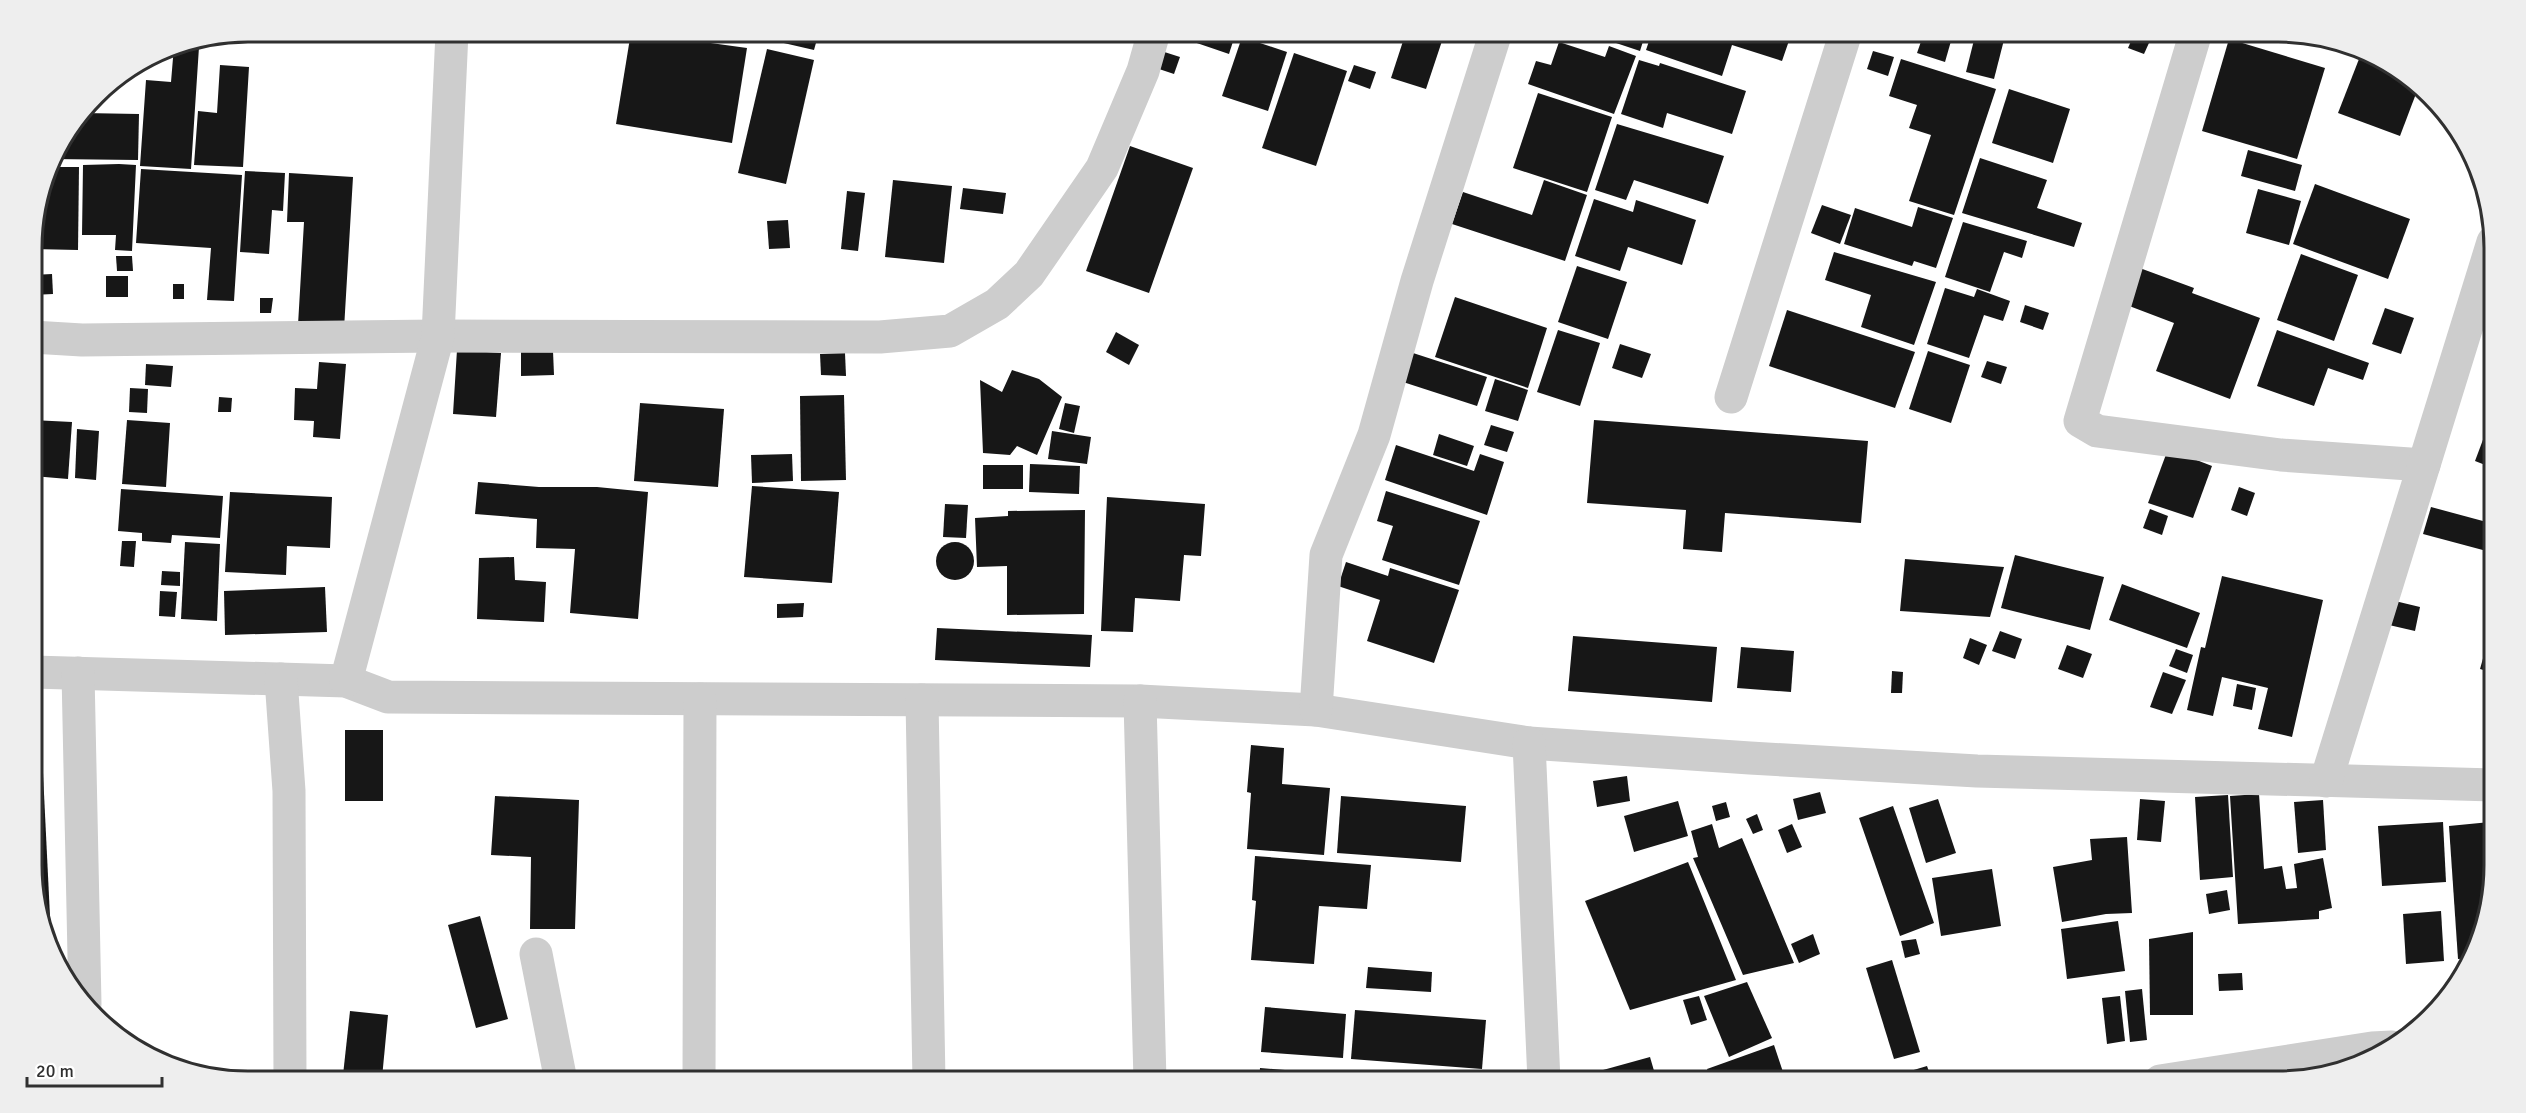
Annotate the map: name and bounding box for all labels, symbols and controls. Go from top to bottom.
scale bar [27,1050,162,1088]
text: 20 m [36,1060,74,1082]

